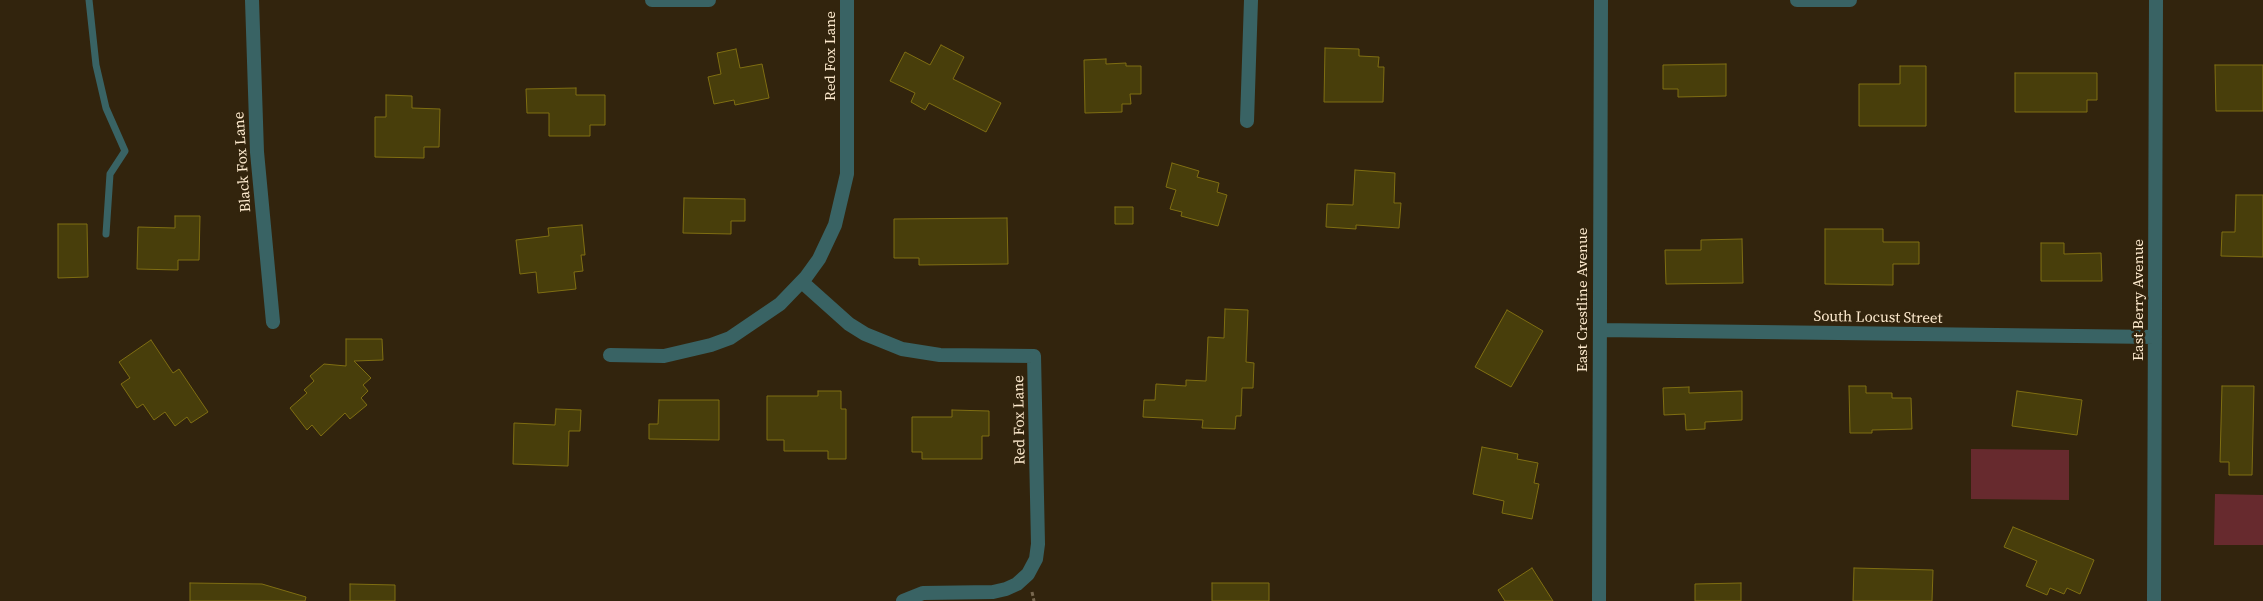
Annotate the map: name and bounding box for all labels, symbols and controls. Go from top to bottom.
street label: Red Fox Lane [822,11,840,101]
street label: Black Fox Lane [231,111,255,213]
street label: East Crestline Avenue [1574,228,1592,372]
street label: East Berry Avenue [2130,239,2148,361]
street label: South Locust Street [1813,308,1943,328]
street label: Red Fox Lane [1010,375,1030,465]

